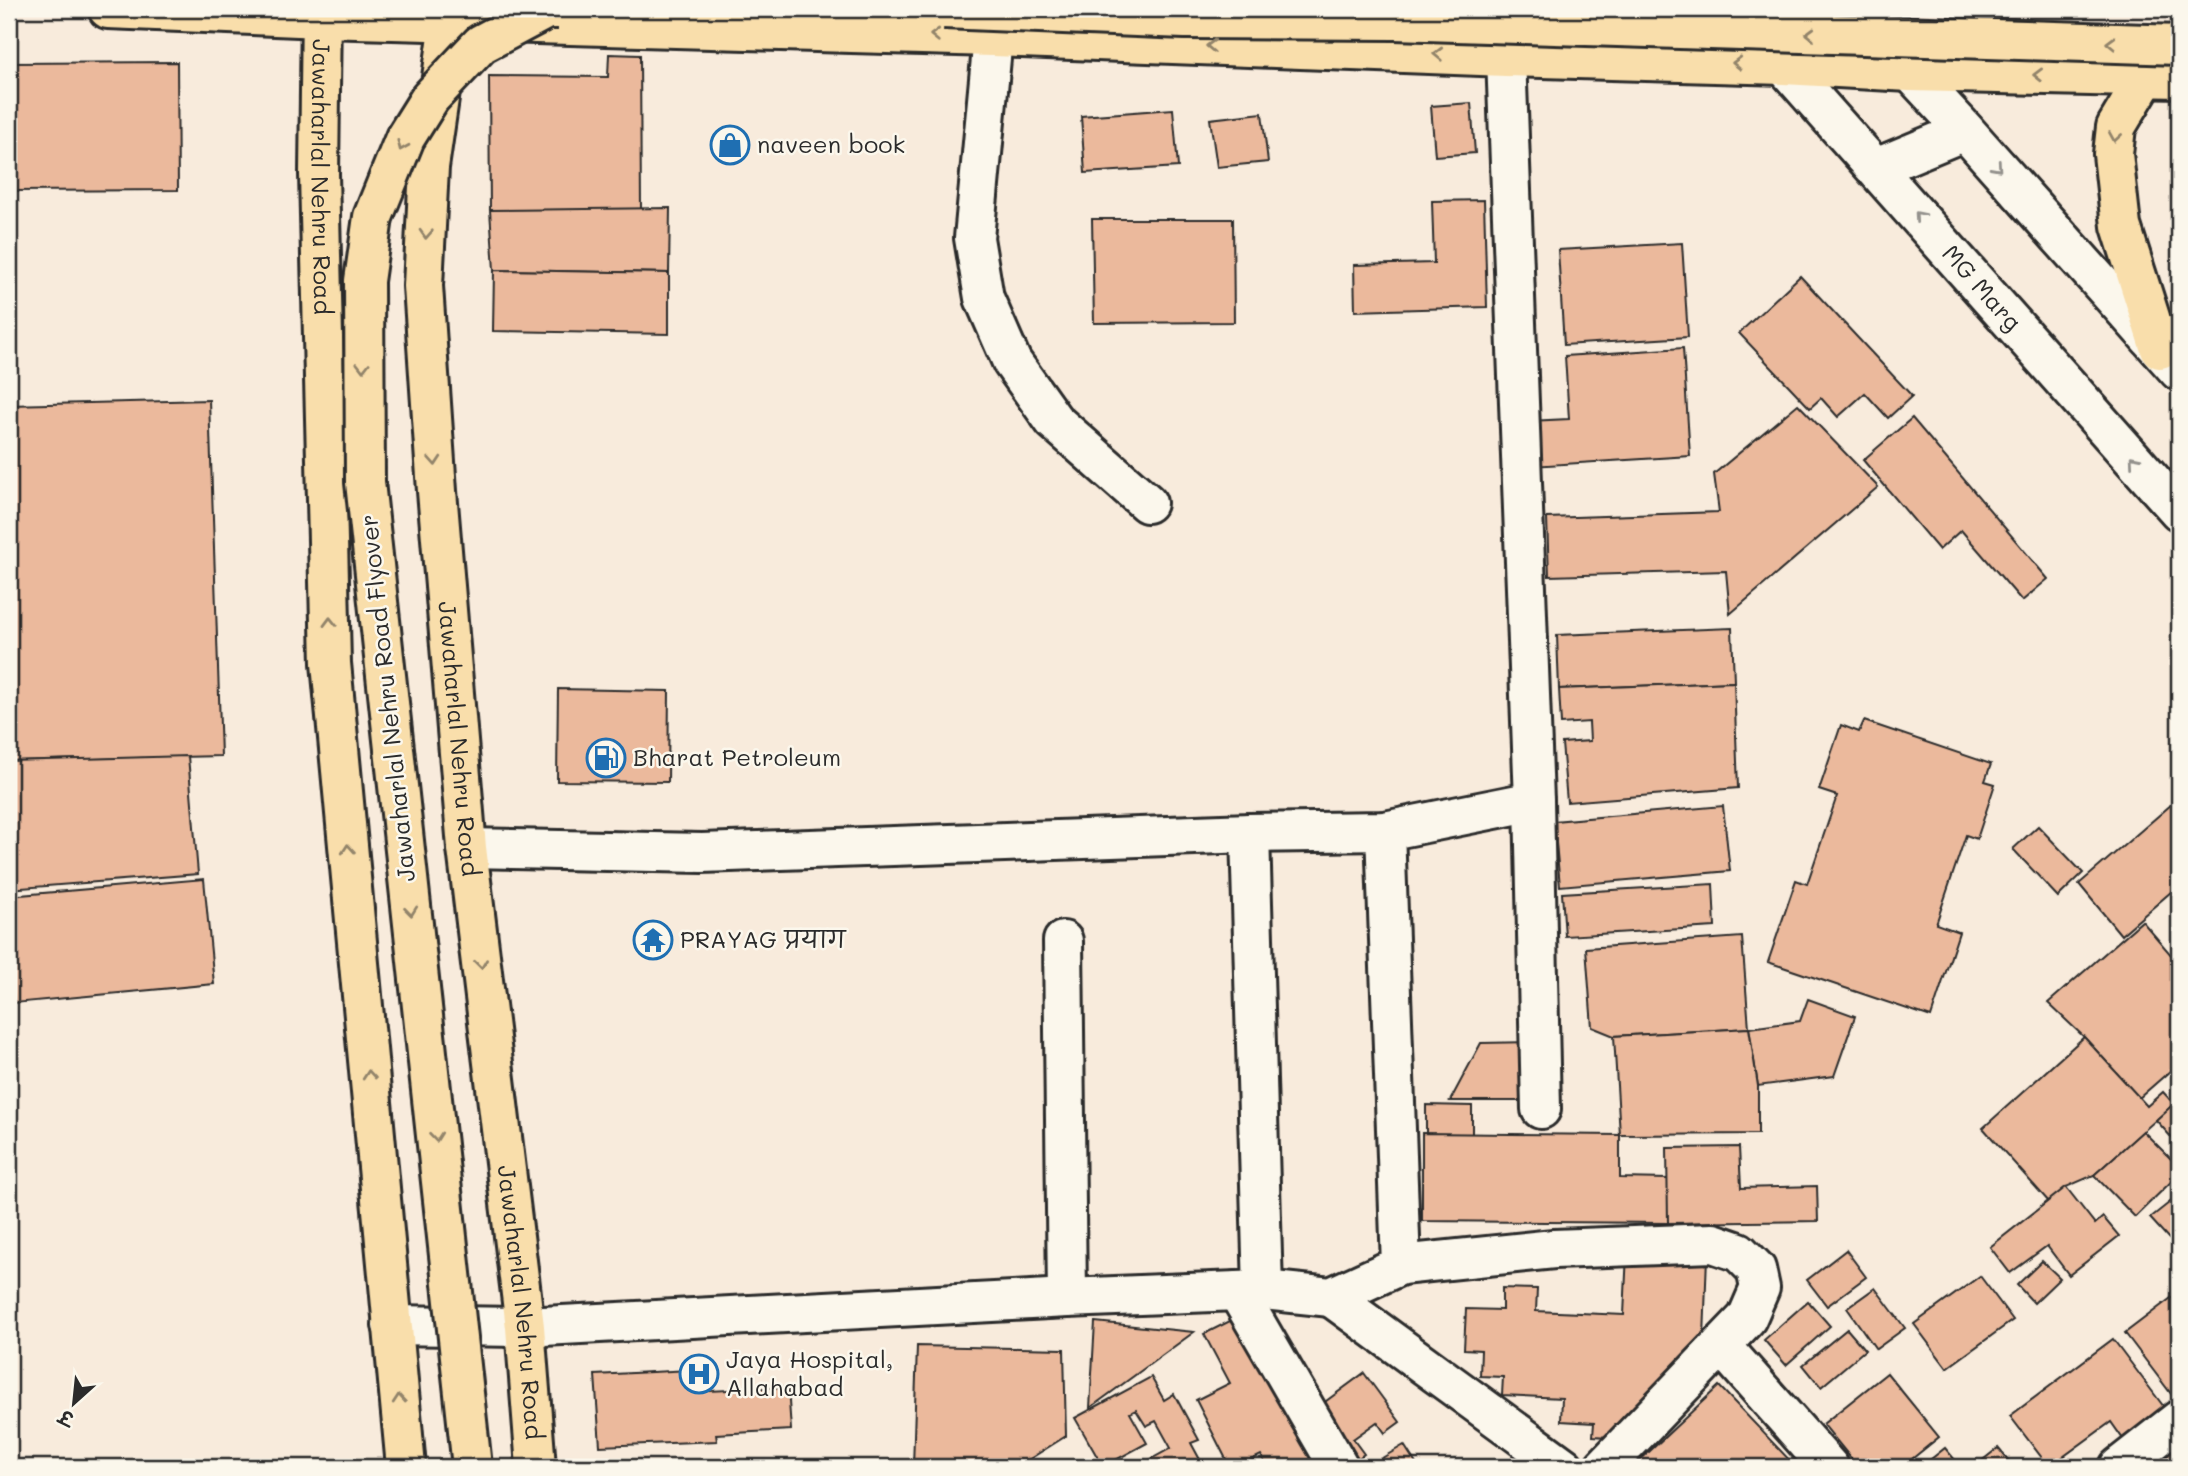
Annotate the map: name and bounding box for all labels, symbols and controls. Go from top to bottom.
one-way arrow [1804,26,1815,42]
one-way arrow [929,28,940,43]
one-way arrow [2105,35,2116,50]
one-way arrow [1205,38,1216,53]
street label: Jawaharlal Nehru Road [305,39,339,315]
one-way arrow [1432,47,1443,62]
one-way arrow [1731,56,1742,71]
one-way arrow [2032,67,2042,83]
shop icon: naveen book [709,124,751,166]
place label: naveen book [757,128,905,159]
one-way arrow [2108,131,2123,143]
one-way arrow [396,139,410,151]
one-way arrow [1989,159,2002,172]
one-way arrow [1914,212,1927,225]
one-way arrow [418,228,433,239]
street label: MG Marg [1936,238,2029,337]
one-way arrow [355,363,371,373]
one-way arrow [427,455,442,466]
one-way arrow [2130,455,2142,468]
street label: Jawaharlal Nehru Road Flyover [352,513,421,883]
street label: Jawaharlal Nehru Road [432,600,487,878]
one-way arrow [322,616,337,627]
fuel station icon: Bharat Petroleum [585,737,627,779]
place label: Bharat Petroleum [633,741,841,772]
one-way arrow [341,843,356,854]
one-way arrow [404,905,419,917]
temple icon: PRAYAG प्रयाग [632,919,674,961]
place label: PRAYAG प्रयाग [680,923,848,954]
one-way arrow [473,958,488,970]
one-way arrow [362,1069,377,1080]
one-way arrow [428,1132,443,1143]
street label: Jawaharlal Nehru Road [492,1163,551,1441]
place label: Jaya Hospital, Allahabad [726,1343,893,1402]
hospital icon: Jaya Hospital, Allahabad [678,1353,720,1395]
north arrow [38,1368,108,1438]
one-way arrow [392,1393,407,1404]
text: उ [53,1404,79,1434]

